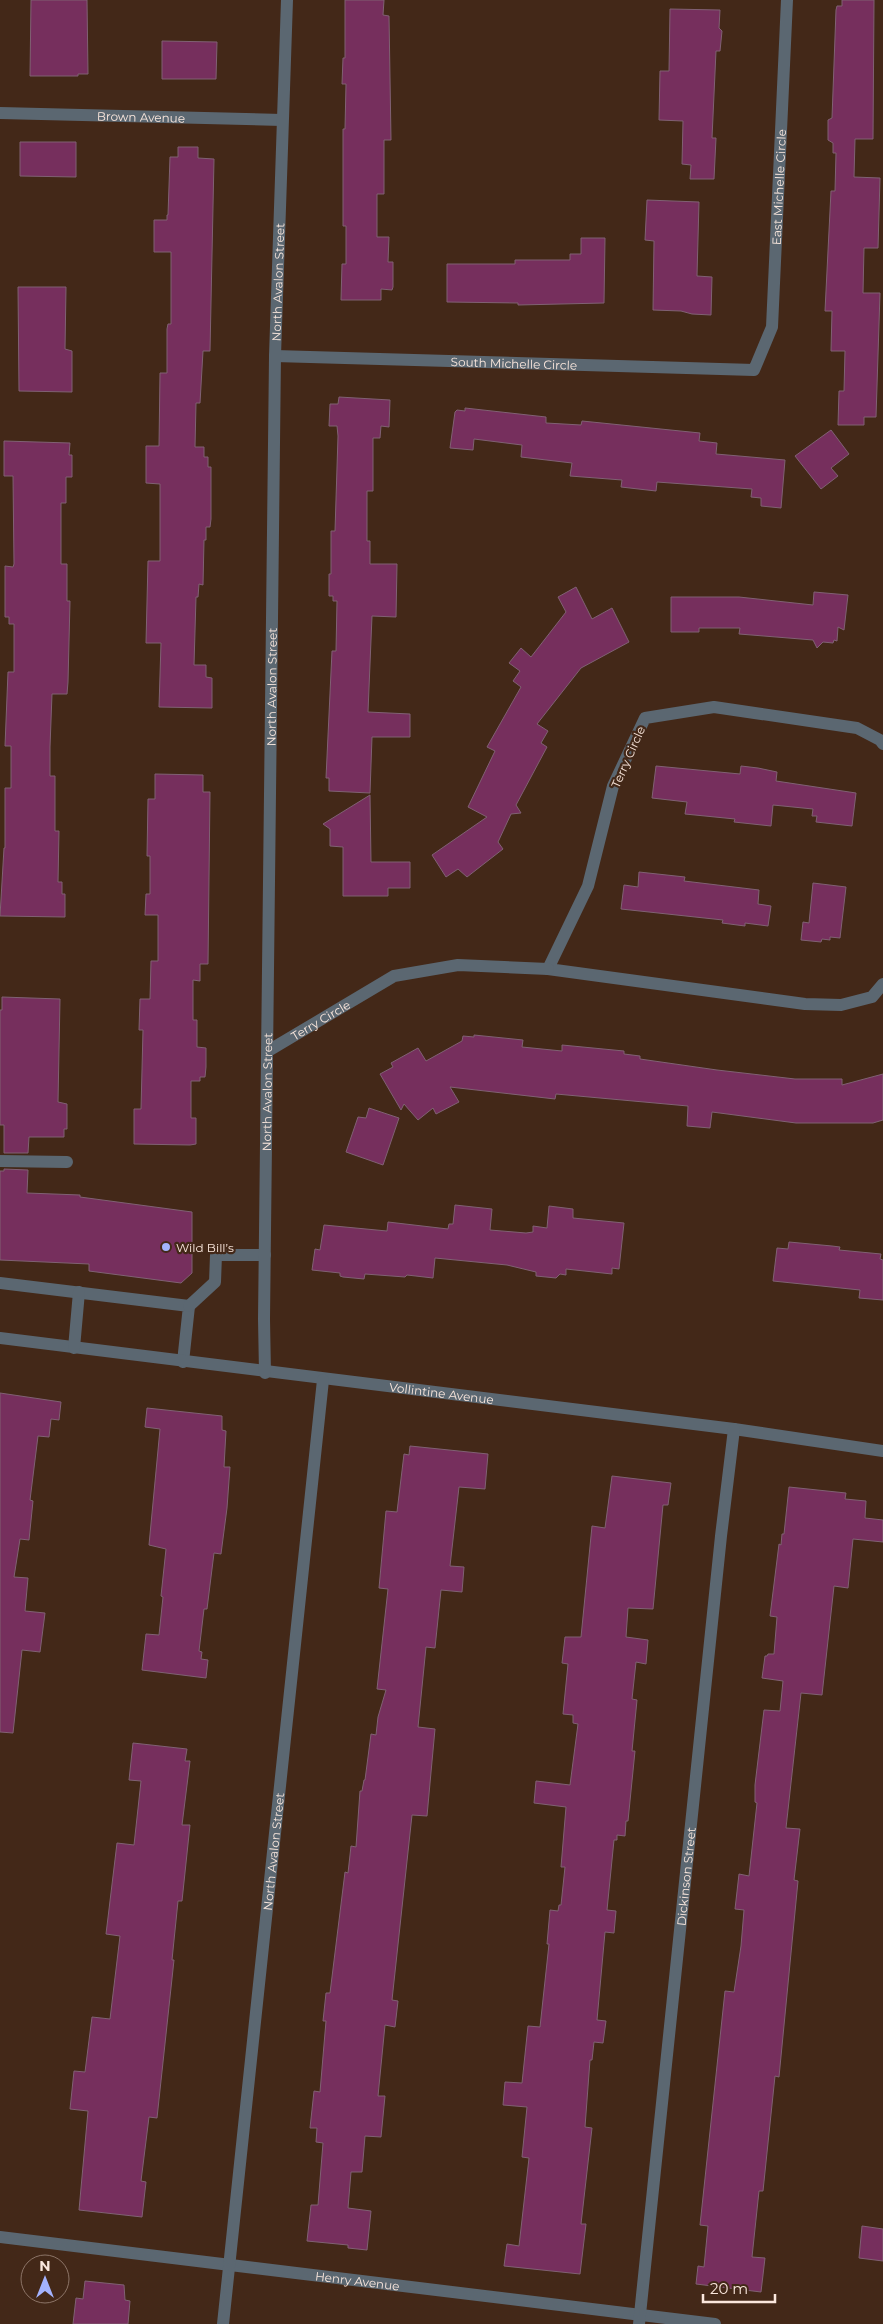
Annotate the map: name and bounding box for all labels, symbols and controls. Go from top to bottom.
street label: Brown Avenue [97,108,185,125]
street label: East Michelle Circle [768,129,789,245]
street label: North Avalon Street [268,223,287,342]
street label: South Michelle Circle [451,354,577,372]
street label: North Avalon Street [263,628,279,746]
street label: Terry Circle [608,724,648,790]
street label: Terry Circle [288,996,353,1043]
street label: North Avalon Street [258,1033,275,1151]
place label: Wild Bill’s [176,1240,234,1255]
marker: Wild Bill’s [160,1241,172,1253]
street label: Vollintine Avenue [389,1379,495,1407]
street label: North Avalon Street [259,1792,287,1911]
street label: Dickinson Street [673,1826,698,1927]
north arrow [20,2254,70,2304]
text: N [39,2257,51,2275]
street label: Henry Avenue [314,2268,400,2293]
scale bar [703,2272,776,2304]
text: 20 m [710,2279,748,2298]

